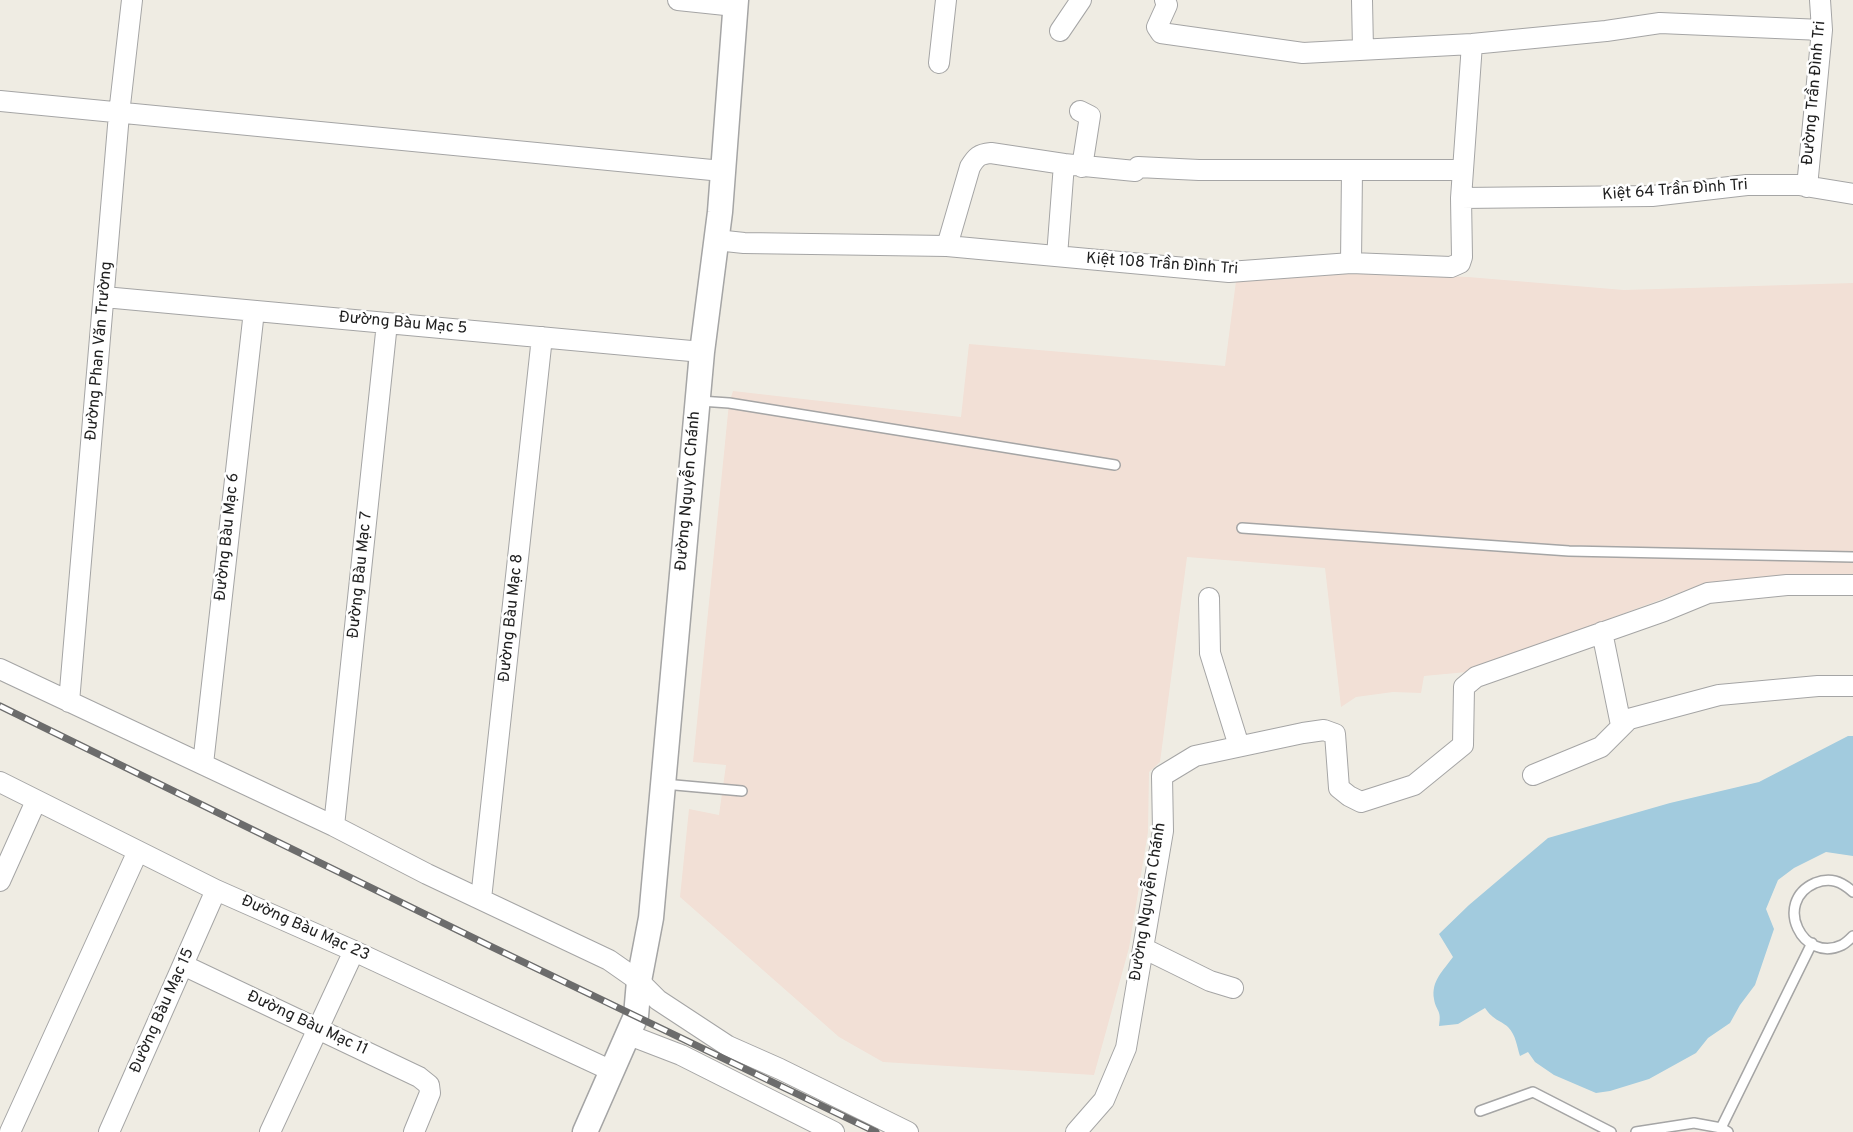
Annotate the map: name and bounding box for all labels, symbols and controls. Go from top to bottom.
street label: Đường Trần Đình Tri [1799,20,1831,166]
street label: Kiệt 64 Trần Đình Tri [1601,176,1749,206]
street label: Kiệt 108 Trần Đình Tri [1085,250,1239,280]
street label: Đường Phan Văn Trường [83,261,117,441]
street label: Đường Bàu Mạc 5 [338,309,468,339]
street label: Đường Nguyễn Chánh [672,410,706,572]
street label: Đường Bàu Mạc 6 [212,472,244,602]
street label: Đường Bàu Mạc 7 [345,511,377,639]
street label: Đường Bàu Mạc 8 [496,553,528,683]
street label: Đường Nguyễn Chánh [1127,821,1171,983]
street label: Đường Bàu Mạc 23 [238,892,372,966]
street label: Đường Bàu Mạc 15 [127,945,199,1077]
street label: Đường Bàu Mạc 11 [244,988,370,1060]

